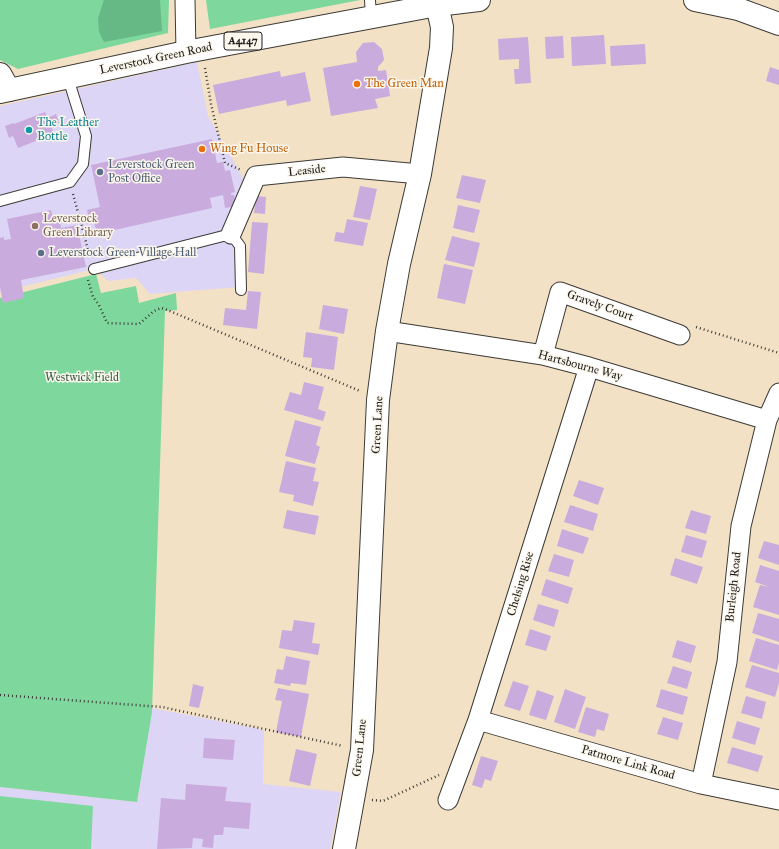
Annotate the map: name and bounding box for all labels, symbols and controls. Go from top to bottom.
road number: A4147 [224,32,262,50]
street label: Leverstock Green Road [98,40,214,78]
place label: The Green Man [365,77,444,91]
marker: The Green Man [352,79,362,89]
place label: The Leather Bottle [37,116,99,144]
marker: The Leather Bottle [24,125,34,135]
place label: Wing Fu House [210,142,288,156]
marker: Wing Fu House [197,144,207,154]
place label: Leverstock Green Post Office [108,158,195,186]
street label: Leaside [288,162,326,180]
marker: Leverstock Green Post Office [95,167,105,177]
place label: Leverstock Green Library [43,212,113,240]
marker: Leverstock Green Library [30,221,40,231]
place label: Leverstock Green Village Hall [49,246,196,260]
marker: Leverstock Green Village Hall [36,248,46,258]
street label: Gravely Court [565,287,635,325]
street label: Hartsbourne Way [536,348,624,384]
park label: Westwick Field [45,371,119,385]
street label: Green Lane [369,396,387,454]
street label: Chelsing Rise [504,550,538,618]
street label: Burleigh Road [723,551,745,623]
street label: Green Lane [350,719,370,777]
street label: Patmore Link Road [580,743,676,783]

